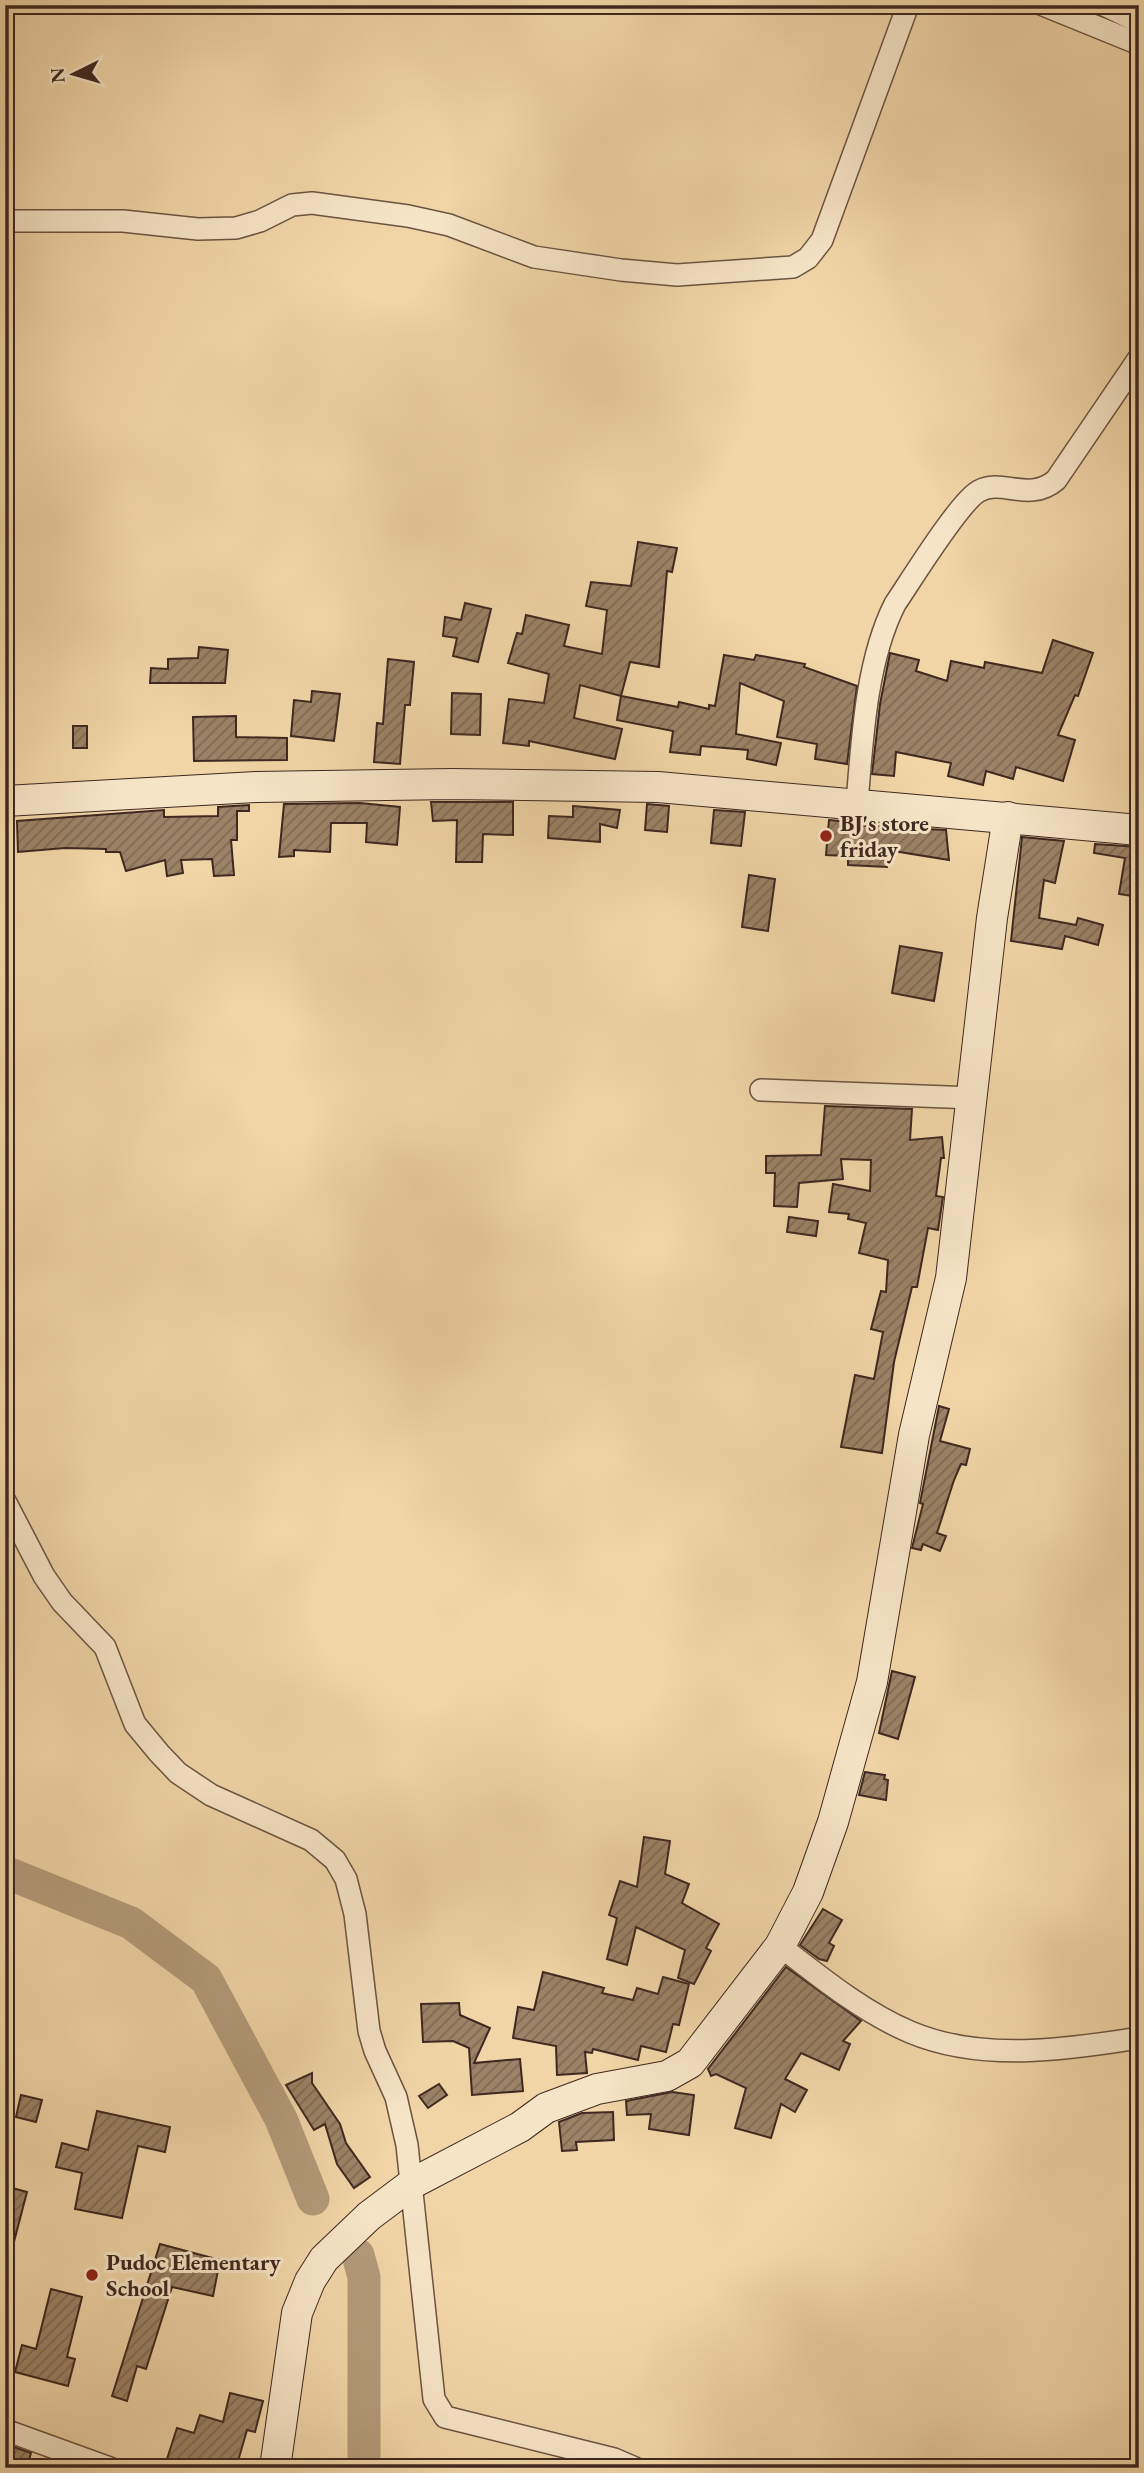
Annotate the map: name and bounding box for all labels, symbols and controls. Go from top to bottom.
north arrow [38,38,108,108]
text: N [44,66,71,84]
place label: BJ's store friday [840,808,929,864]
marker: BJ's store friday [818,828,834,844]
place label: Pudoc Elementary School [106,2247,281,2303]
marker: Pudoc Elementary School [84,2267,100,2283]

